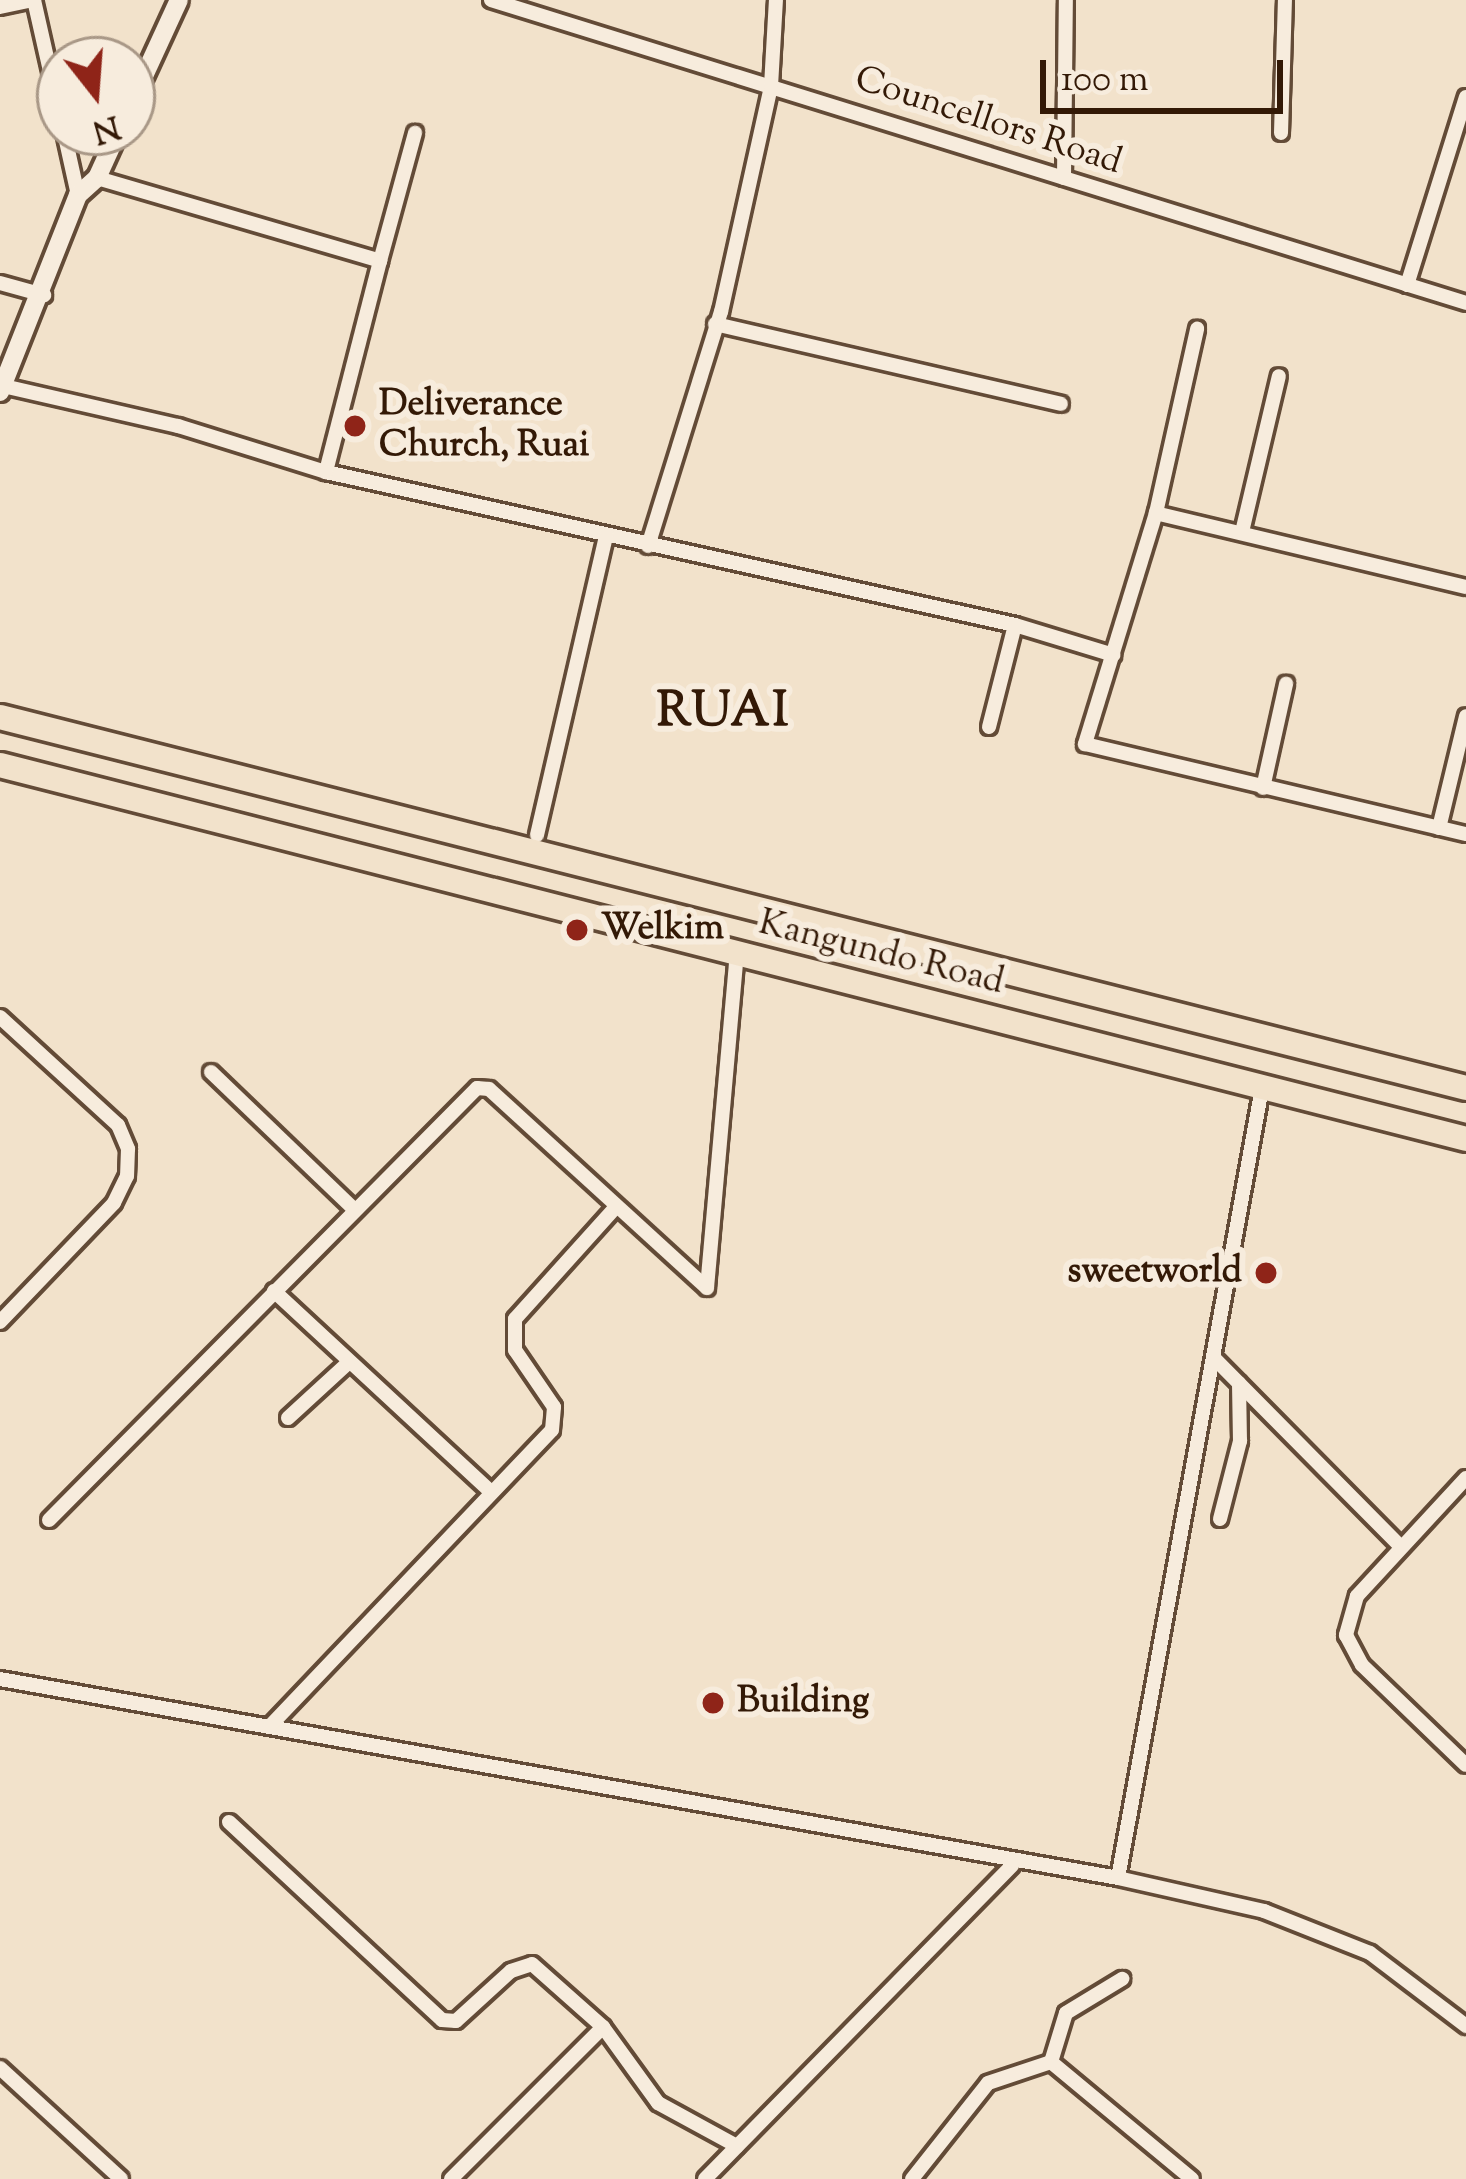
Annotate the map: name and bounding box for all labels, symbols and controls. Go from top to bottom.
north arrow [36,36,156,156]
scale bar [1046,36,1289,110]
text: 100 m [1061,55,1148,107]
street label: Councellors Road [849,59,1127,185]
text: N [86,101,125,154]
place label: Deliverance Church, Ruai [379,383,589,468]
marker: Deliverance Church, Ruai [342,413,368,439]
district label: RUAI [657,685,791,743]
street label: Kangundo Road [754,903,1008,1005]
place label: Welkim [601,908,724,952]
marker: Welkim [564,917,590,943]
place label: sweetworld [1067,1251,1242,1295]
marker: sweetworld [1253,1260,1279,1286]
place label: Building [737,1681,869,1725]
marker: Building [700,1690,726,1716]

